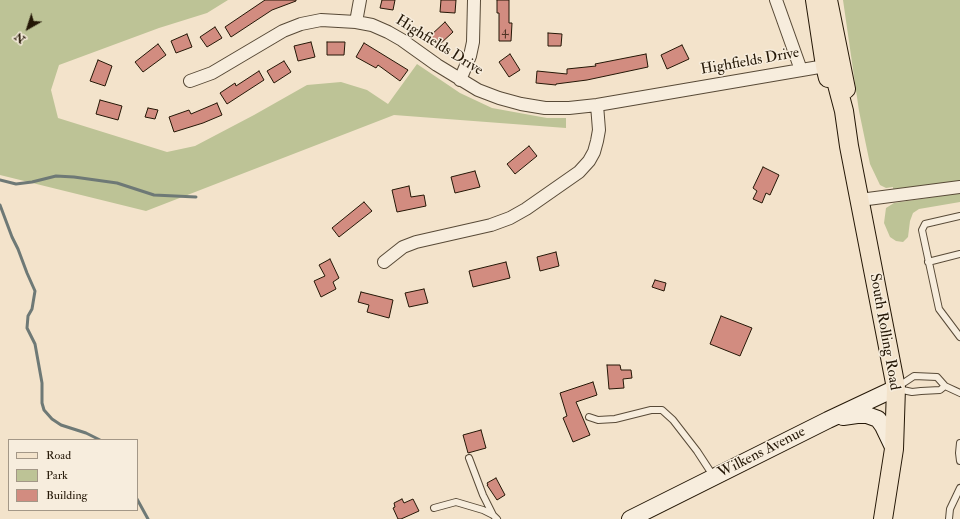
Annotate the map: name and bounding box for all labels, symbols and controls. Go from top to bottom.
north arrow [8,8,48,48]
street label: Highfields Drive [392,12,486,80]
house number: 4 [501,24,509,40]
text: N [12,30,28,46]
street label: Highfields Drive [699,44,801,80]
street label: South Rolling Road [865,272,903,392]
street label: Wilkens Avenue [715,423,809,483]
legend [8,439,138,511]
text: Road [46,448,71,463]
text: Park [46,468,68,483]
text: Building [46,488,87,503]

